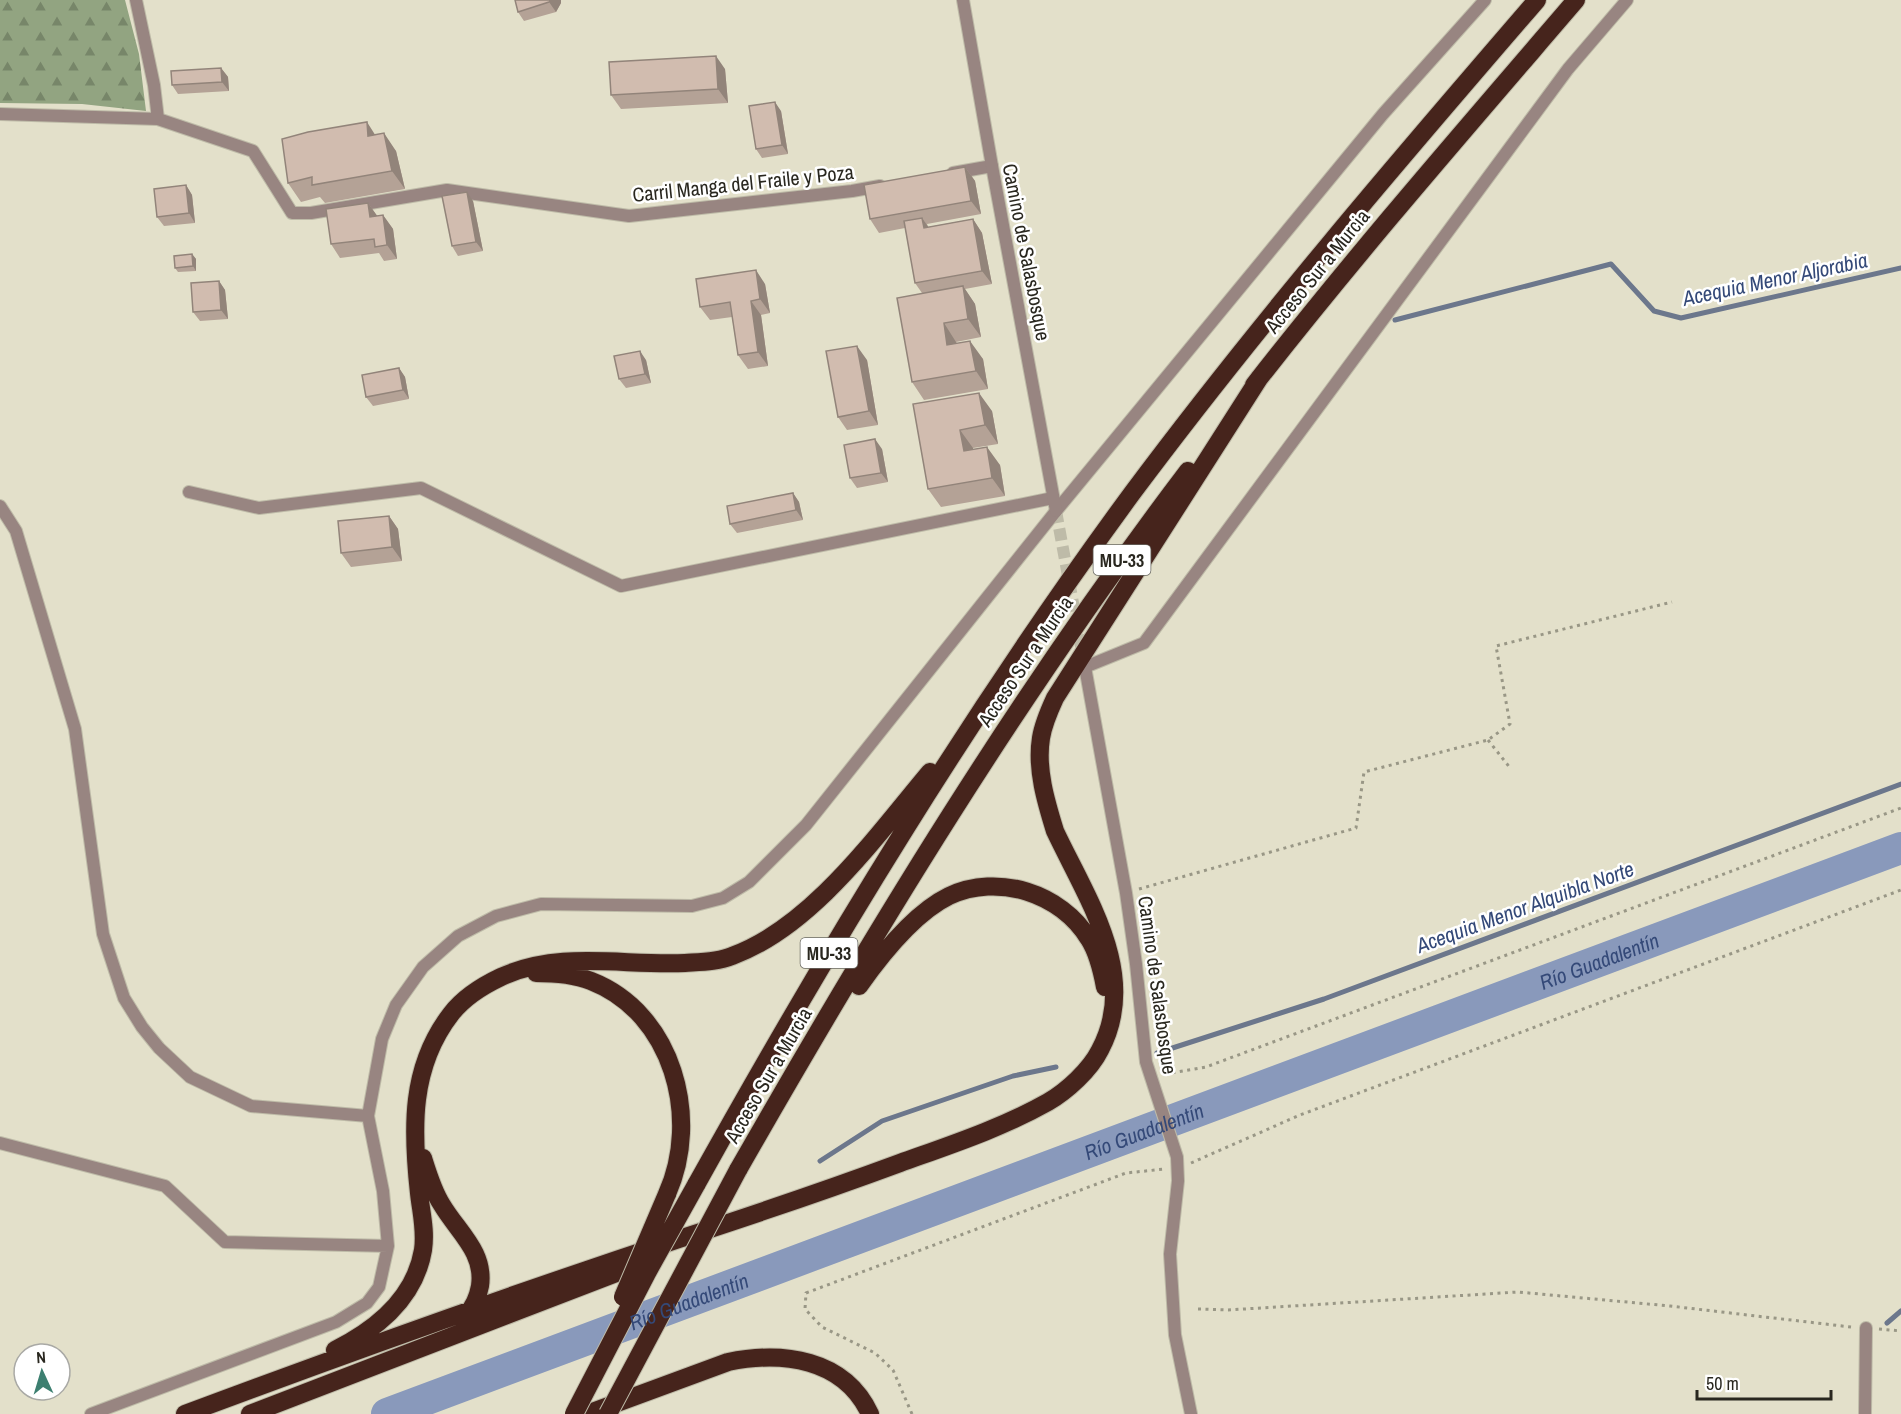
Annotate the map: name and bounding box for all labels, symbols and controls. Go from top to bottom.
street label: Carril Manga del Fraile y Poza [631,158,855,208]
street label: Camino de Salasbosque [997,161,1057,343]
street label: Acceso Sur a Murcia [1258,203,1375,339]
water label: Acequia Menor Aljorabia [1679,245,1870,313]
road number: MU-33 [1094,545,1150,575]
street label: Acceso Sur a Murcia [971,590,1079,732]
water label: Acequia Menor Alquibla Norte [1411,854,1638,960]
street label: Camino de Salasbosque [1132,894,1184,1076]
water label: Río Guadalentín [1535,925,1663,996]
road number: MU-33 [800,938,858,968]
street label: Acceso Sur a Murcia [718,1002,818,1149]
water label: Río Guadalentín [1080,1096,1208,1167]
water label: Río Guadalentín [625,1266,752,1337]
north arrow [12,1342,72,1402]
text: N [35,1346,46,1368]
scale bar [1697,1363,1830,1401]
text: 50 m [1706,1371,1739,1396]

